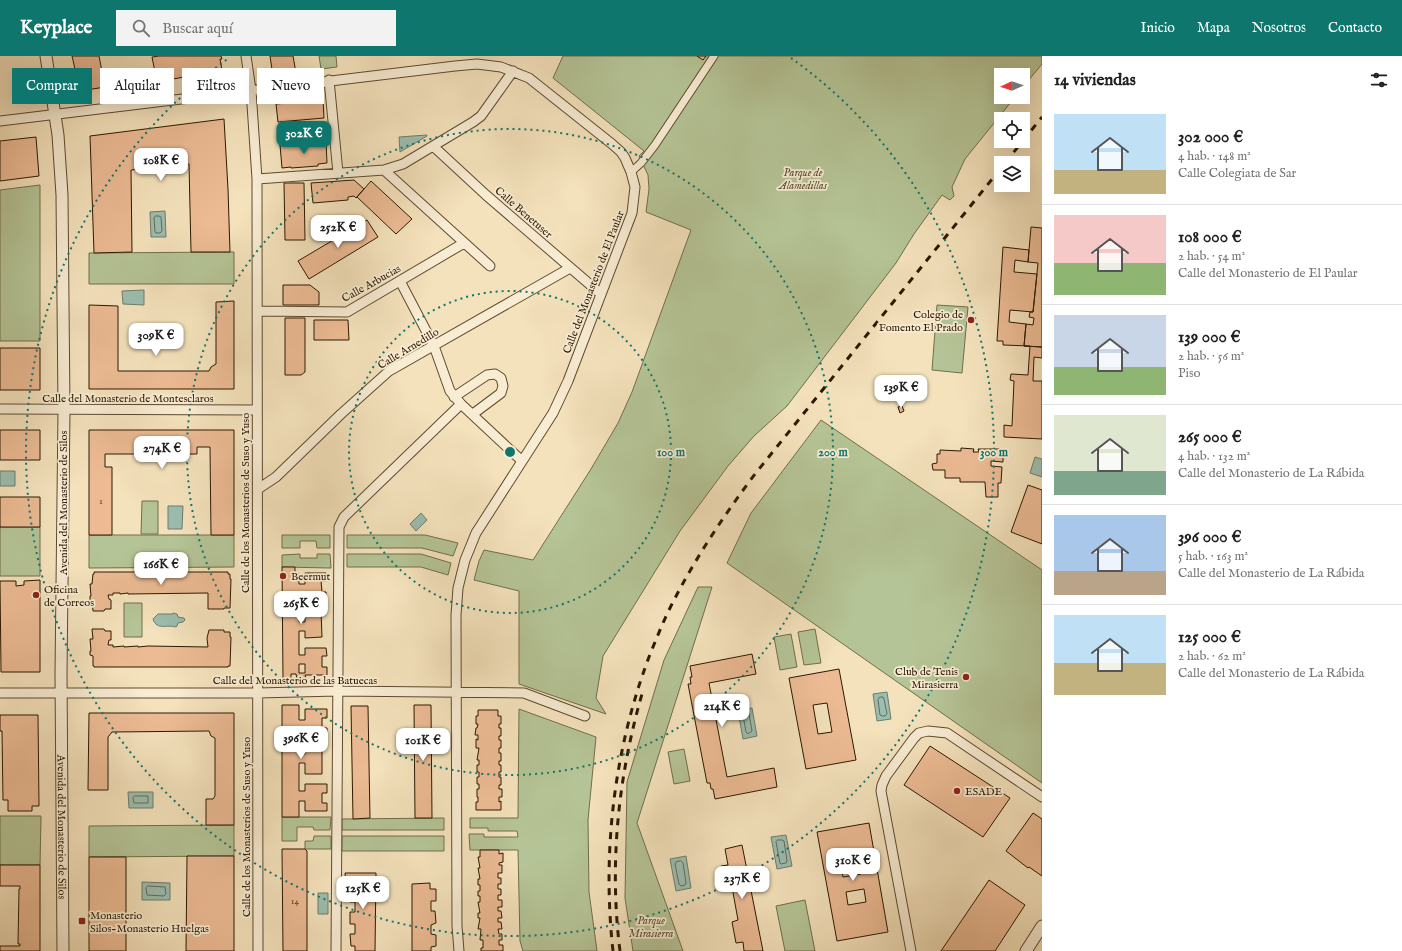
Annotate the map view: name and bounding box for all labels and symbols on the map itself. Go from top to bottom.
north arrow [994,68,1030,104]
pin: 302K € [271,121,337,155]
pin: 108K € [128,148,194,182]
park label: Parque de Alamedillas [778,166,828,193]
street label: Calle Benetuser [492,184,555,242]
street label: Calle del Monasterio de El Paular [560,209,628,356]
pin: 252K € [305,215,371,249]
street label: Calle Arbucias [340,262,404,306]
place label: Colegio de Fomento El Prado [879,308,963,335]
marker: Colegio de Fomento El Prado [966,315,976,325]
pin: 309K € [123,323,189,357]
street label: Calle Arnedillo [375,325,442,373]
pin: 139K € [868,375,934,409]
street label: Calle del Monasterio de Montesclaros [42,392,214,406]
street label: Calle de los Monasterios de Suso y Yuso [239,413,253,593]
street label: Avenida del Monasterio de Silos [57,431,71,576]
pin: 274K € [129,436,195,470]
centre of rings [503,445,517,459]
text: 100 m [657,445,686,460]
text: 200 m [818,445,848,460]
text: 300 m [980,445,1009,460]
house number: 1 [99,496,103,507]
pin: 166K € [128,552,194,586]
place label: Beermut [291,570,331,584]
marker: Beermut [278,571,288,581]
place label: Oficina de Correos [44,583,94,610]
marker: Oficina de Correos [31,590,41,600]
pin: 265K € [268,591,334,625]
place label: Club de Tenis Mirasierra [895,665,958,692]
marker: Club de Tenis Mirasierra [961,672,971,682]
street label: Calle del Monasterio de las Batuecas [213,674,377,688]
pin: 214K € [689,694,755,728]
pin: 396K € [268,726,334,760]
pin: 101K € [390,728,456,762]
street label: Calle de los Monasterios de Suso y Yuso [240,737,254,917]
street label: Avenida del Monasterio de Silos [54,754,69,899]
place label: ESADE [965,785,1002,799]
marker: ESADE [952,786,962,796]
pin: 310K € [820,848,886,882]
pin: 237K € [709,866,775,900]
pin: 125K € [330,876,396,910]
house number: 14 [291,896,299,907]
place label: Monasterio Silos-Monasterio Huelgas [90,909,209,936]
park label: Parque Mirasierra [629,914,674,941]
marker: Monasterio Silos-Monasterio Huelgas [77,916,87,926]

